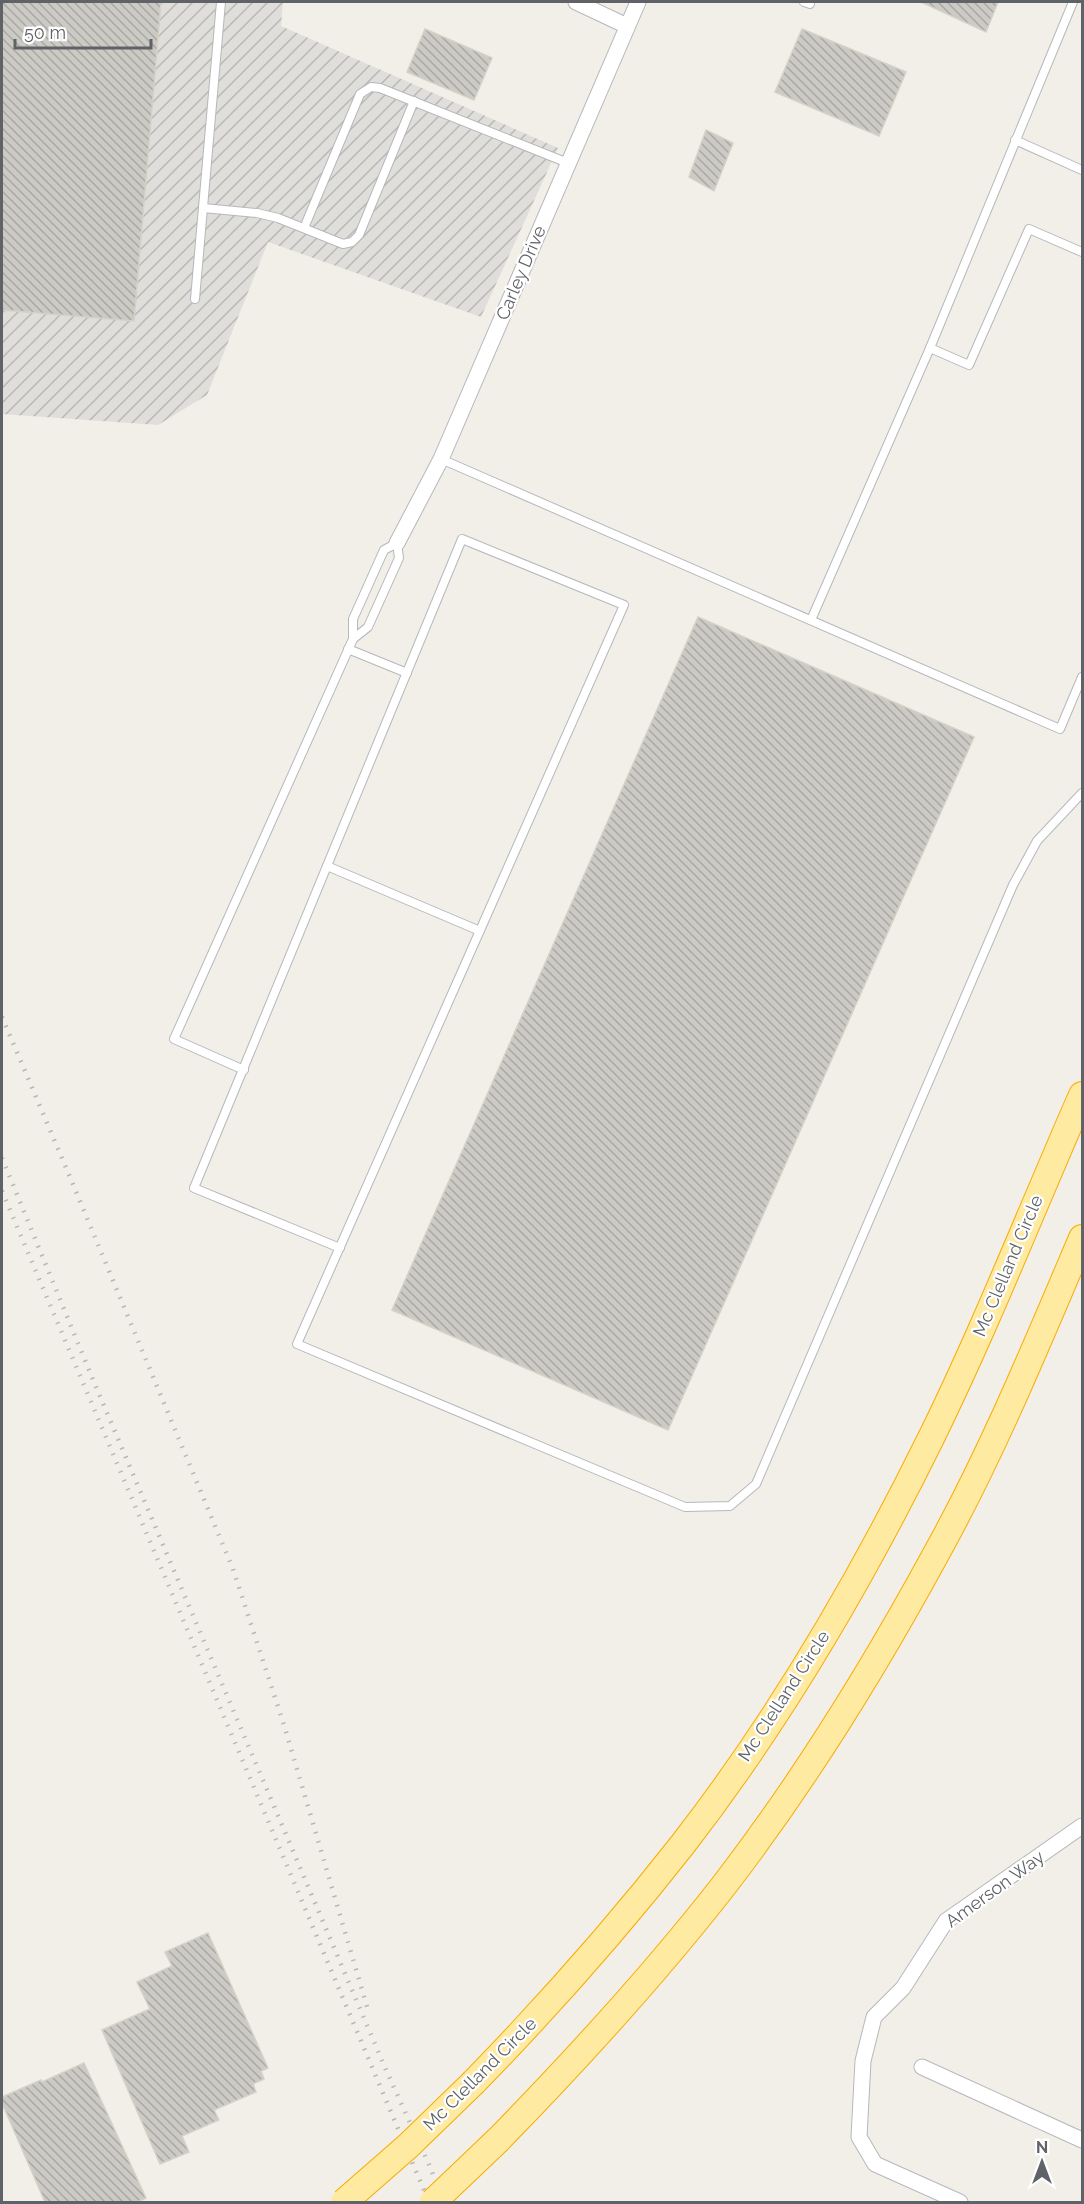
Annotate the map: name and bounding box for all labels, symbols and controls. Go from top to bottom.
scale bar [15,12,152,50]
text: 50 m [24,22,66,43]
street label: Carley Drive [491,222,550,323]
street label: Mc Clelland Circle [968,1192,1047,1340]
street label: Mc Clelland Circle [734,1626,834,1765]
street label: Amerson Way [941,1846,1048,1931]
street label: Mc Clelland Circle [419,2012,541,2135]
north arrow [1012,2132,1072,2192]
text: N [1036,2138,1048,2157]

